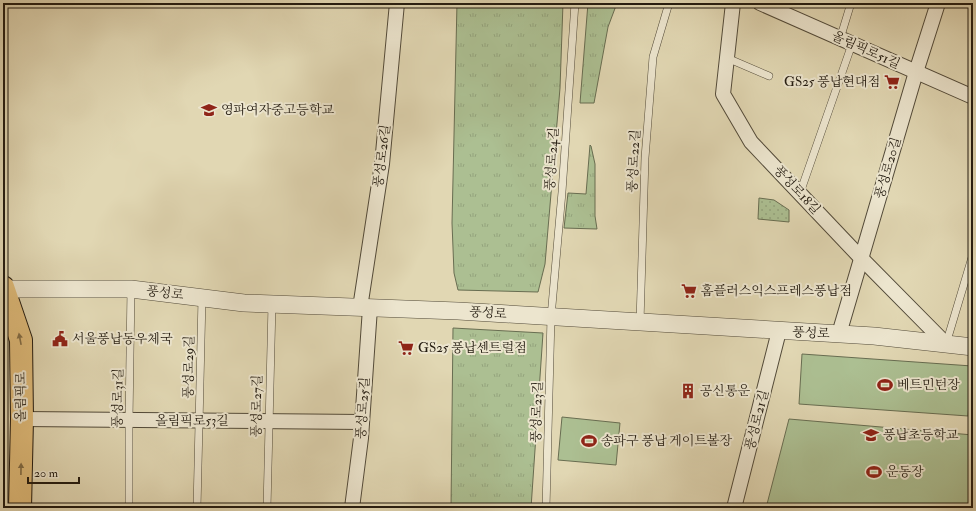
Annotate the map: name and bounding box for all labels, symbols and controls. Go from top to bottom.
street label: 올림픽로51길 [829,28,903,72]
supermarket icon: GS25 풍납현대점 [883,73,901,91]
place label: GS25 풍납현대점 [784,74,880,90]
school or university icon: 영파여자중고등학교 [200,101,218,119]
place label: 영파여자중고등학교 [221,102,334,118]
street label: 풍성로26길 [370,124,394,188]
street label: 풍성로24길 [542,127,562,191]
street label: 풍성로22길 [624,129,644,193]
street label: 풍성로20길 [872,135,904,201]
street label: 풍성로18길 [770,162,824,218]
supermarket icon: 홈플러스익스프레스풍납점 [680,282,698,300]
street label: 풍성로 [145,283,185,303]
place label: 홈플러스익스프레스풍납점 [701,283,852,299]
street label: 풍성로 [469,304,508,322]
street label: 풍성로 [792,324,831,342]
public building icon: 서울풍납동우체국 [51,330,69,348]
place label: 서울풍납동우체국 [72,331,173,347]
one-way arrow [16,333,22,345]
street label: 풍성로29길 [180,335,198,399]
supermarket icon: GS25 풍납센트럴점 [397,339,415,357]
place label: GS25 풍납센트럴점 [418,340,527,356]
street label: 풍성로31길 [109,368,127,428]
street label: 올림픽로 [13,371,29,422]
street label: 풍성로27길 [248,374,266,438]
street label: 풍성로25길 [353,376,373,440]
sports icon: 베트민턴장 [876,376,894,394]
place label: 베트민턴장 [897,377,960,393]
street label: 풍성로23길 [528,381,546,443]
building icon: 공신통운 [679,382,697,400]
place label: 공신통운 [700,383,751,399]
street label: 풍성로21길 [742,388,772,452]
street label: 올림픽로53길 [155,413,229,429]
school or university icon: 풍납초등학교 [862,426,880,444]
place label: 풍납초등학교 [883,427,959,443]
sports icon: 송파구 풍납 게이트볼장 [580,432,598,450]
place label: 송파구 풍납 게이트볼장 [601,433,732,449]
scale bar [28,459,79,485]
one-way arrow [18,462,24,475]
sports icon: 운동장 [865,463,883,481]
place label: 운동장 [886,464,924,480]
text: 20 m [34,466,59,481]

